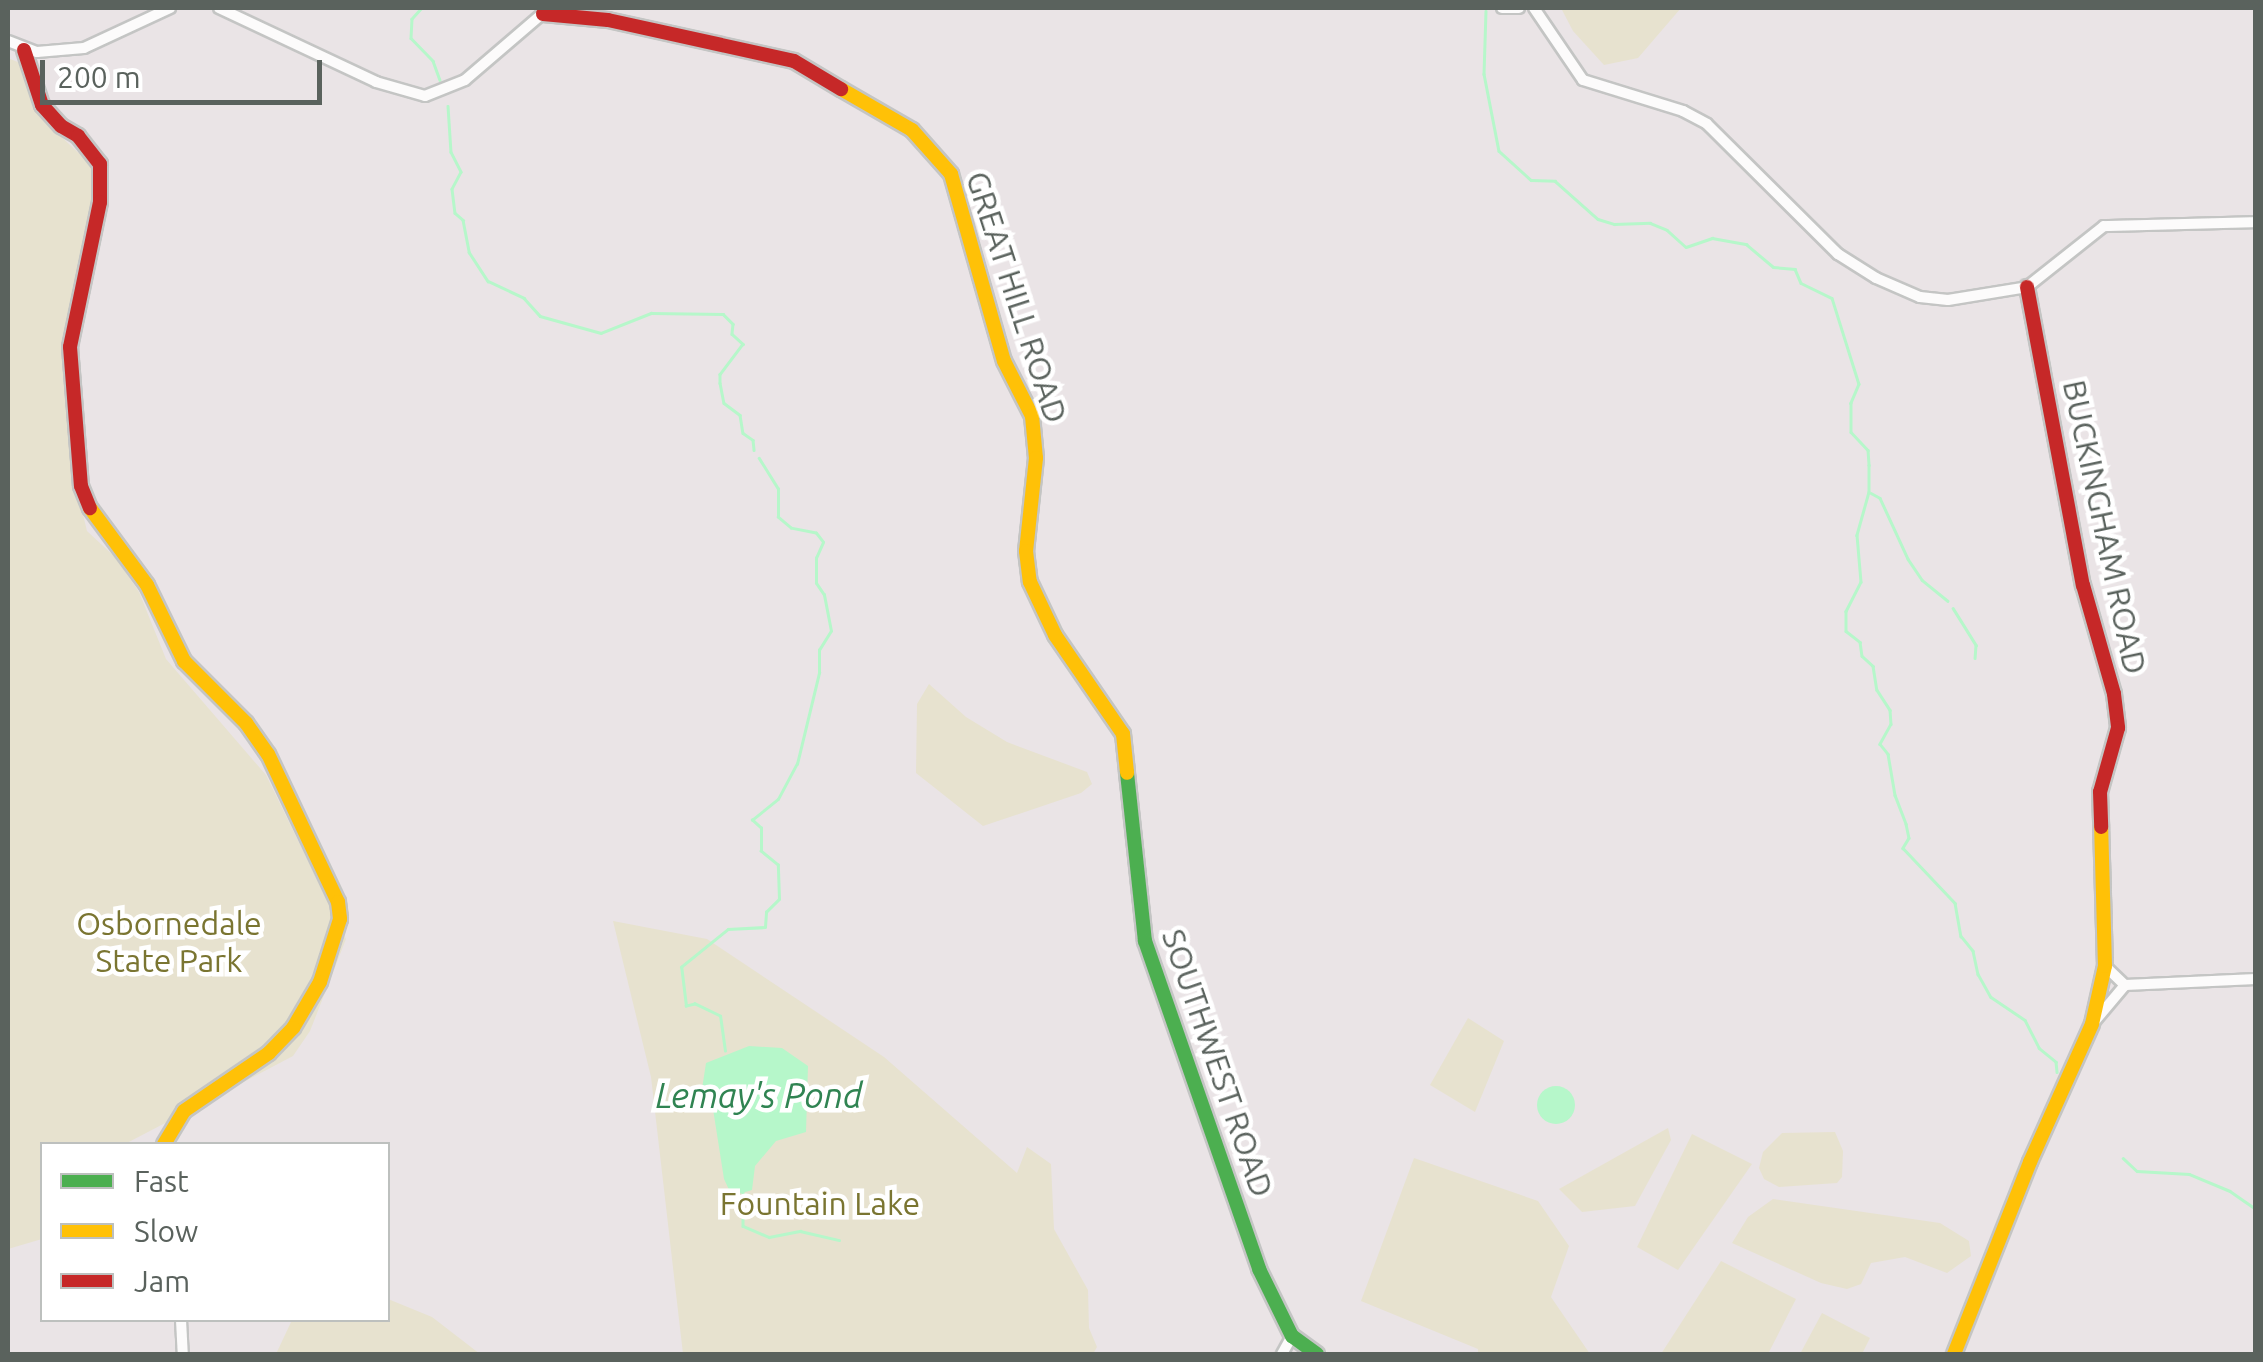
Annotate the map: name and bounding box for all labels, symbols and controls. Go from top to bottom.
scale bar [45,40,328,102]
text: 200 m [57,60,141,94]
street label: GREAT HILL ROAD [958,166,1076,428]
street label: BUCKINGHAM ROAD [2055,376,2155,678]
park label: Osbornedale State Park [76,905,262,980]
street label: SOUTHWEST ROAD [1154,924,1282,1202]
water label: Lemay's Pond [655,1074,863,1116]
legend [40,1142,390,1322]
text: Fast [134,1164,189,1198]
park label: Fountain Lake [720,1184,920,1222]
text: Slow [134,1214,198,1248]
text: Jam [134,1264,190,1298]

